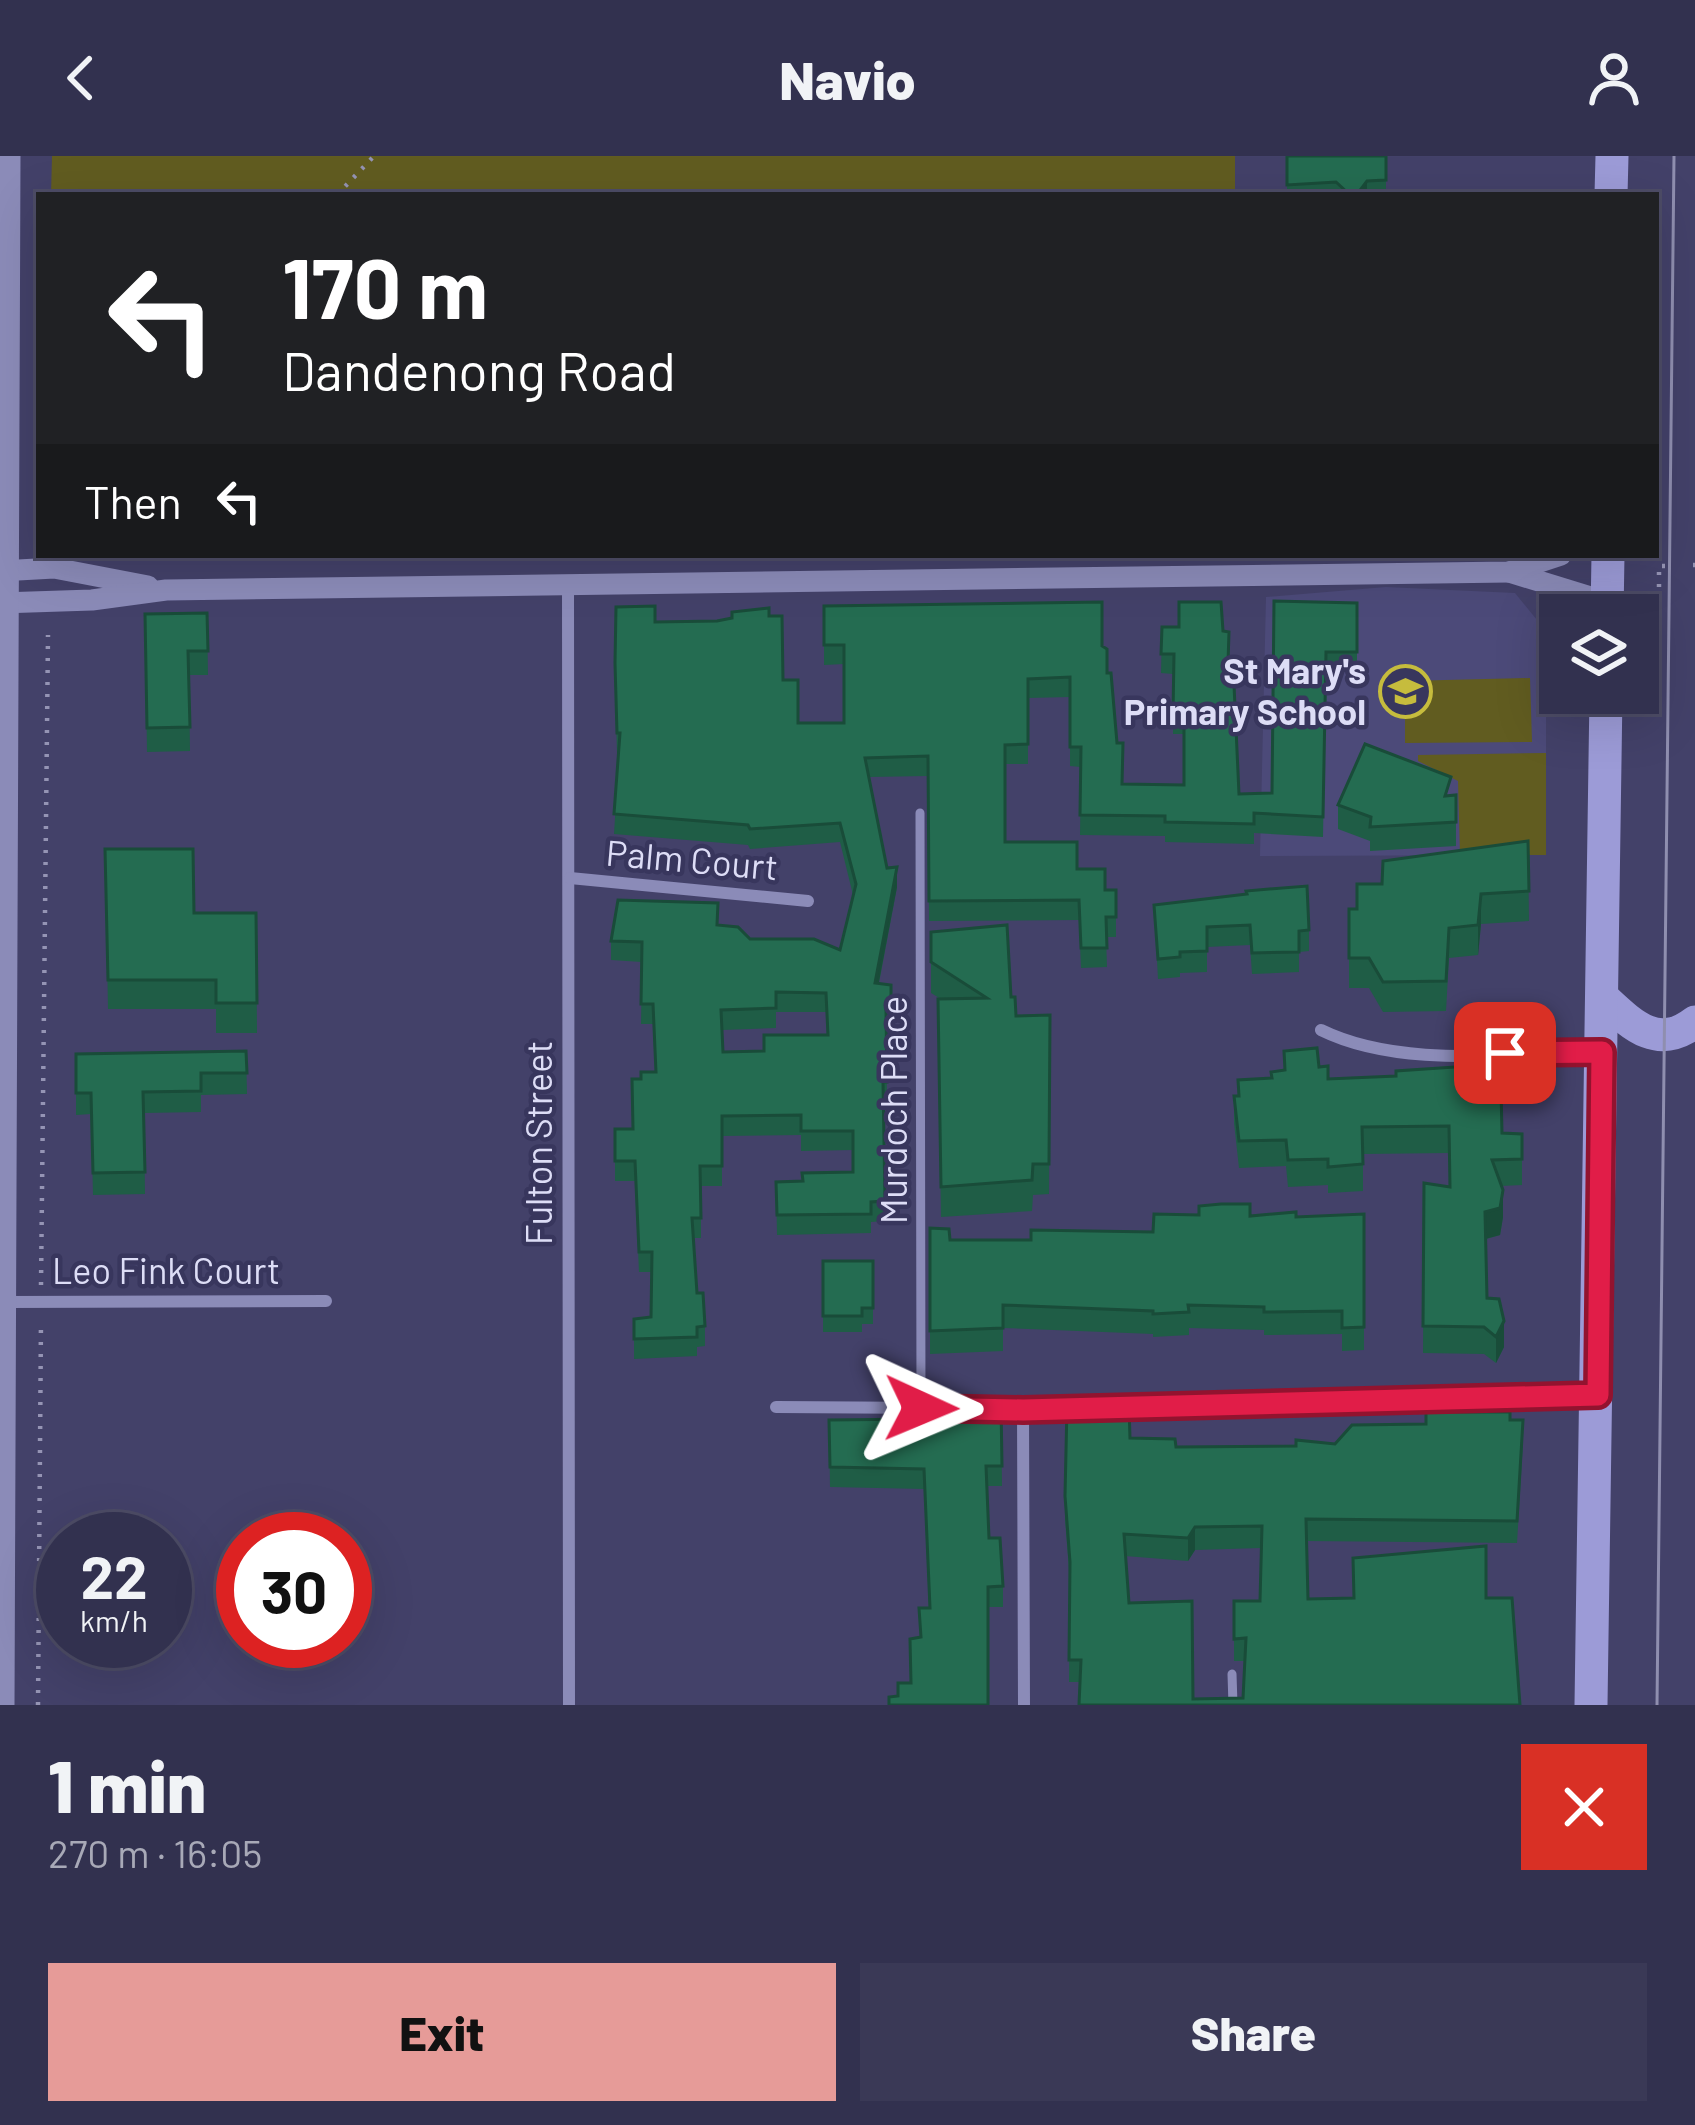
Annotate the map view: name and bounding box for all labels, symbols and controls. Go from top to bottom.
icon: back [48,45,114,111]
icon: person [1581,45,1647,111]
text: Navio [779,46,916,111]
text: 170 m [282,235,488,336]
icon: left [84,240,240,396]
text: Dandenong Road [282,337,676,402]
icon: left [206,468,272,534]
text: Then [84,474,182,528]
map controls [1539,594,1659,714]
button: layers [1539,594,1659,714]
place label: St Mary's Primary School [1124,648,1366,732]
school or university icon: St Mary's Primary School [1377,664,1433,720]
street label: Palm Court [604,830,780,887]
street label: Murdoch Place [871,996,914,1224]
pin [1454,1002,1556,1104]
icon: arrive [1472,1020,1538,1086]
street label: Fulton Street [516,1041,559,1245]
street label: Leo Fink Court [52,1248,280,1291]
position arrow [858,1345,984,1471]
speed limit sign: 30 [216,1512,372,1668]
text: 22 [80,1539,148,1611]
text: km/h [80,1602,148,1638]
text: 1 min [48,1741,206,1827]
button: close [1521,1744,1647,1870]
text: 270 m · 16:05 [48,1829,262,1876]
button: Exit [48,1963,836,2101]
button: Share [860,1963,1647,2101]

